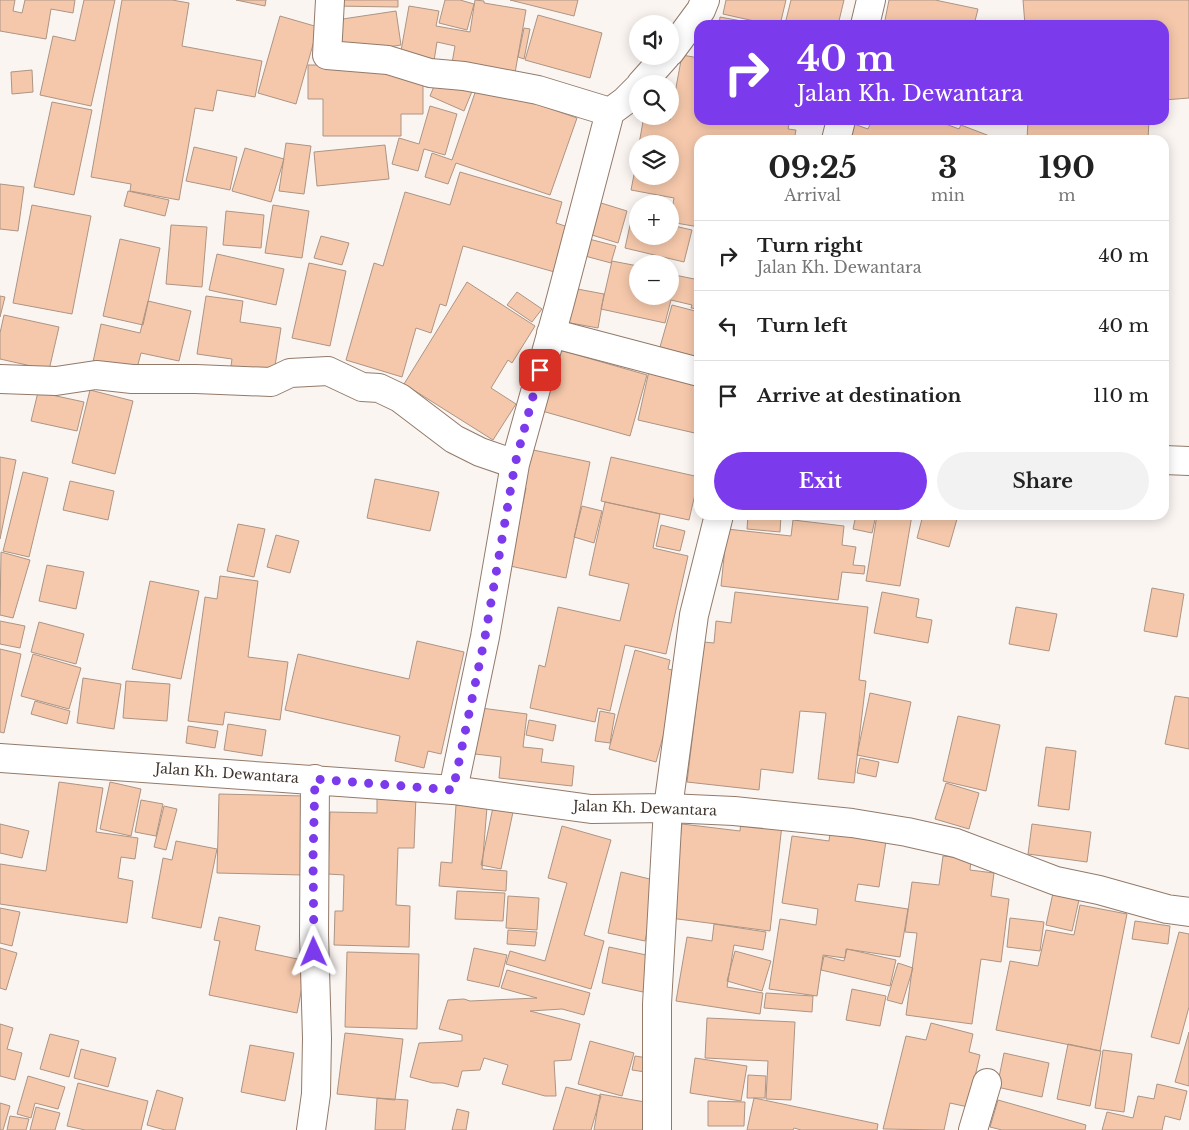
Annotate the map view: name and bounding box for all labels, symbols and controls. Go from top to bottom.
map controls [629,15,679,305]
button: sound [629,15,679,65]
text: 40 m [797,37,895,80]
icon: right [714,40,779,105]
button: search [629,75,679,125]
text: Jalan Kh. Dewantara [797,80,1023,107]
button: layers [629,135,679,185]
text: 09:25 [768,149,857,186]
text: 3 [938,149,957,186]
text: 190 [1039,149,1095,186]
text: Arrival [784,185,841,205]
text: min [931,185,965,205]
text: m [1058,185,1075,205]
button: + [629,195,679,245]
text: Turn right [757,234,863,257]
icon: right [714,242,742,270]
text: 40 m [1098,244,1149,267]
button: − [629,255,679,305]
text: Jalan Kh. Dewantara [757,257,922,277]
icon: left [714,312,742,340]
text: Turn left [757,314,848,337]
text: 40 m [1098,314,1149,337]
pin [519,349,561,391]
icon: arrive [526,356,554,384]
icon: arrive [714,382,742,410]
text: Arrive at destination [757,384,961,407]
text: 110 m [1093,384,1149,407]
button: Exit [714,452,927,510]
button: Share [937,452,1149,510]
street label: Jalan Kh. Dewantara [153,759,300,787]
street label: Jalan Kh. Dewantara [571,796,717,820]
position arrow [287,925,339,977]

